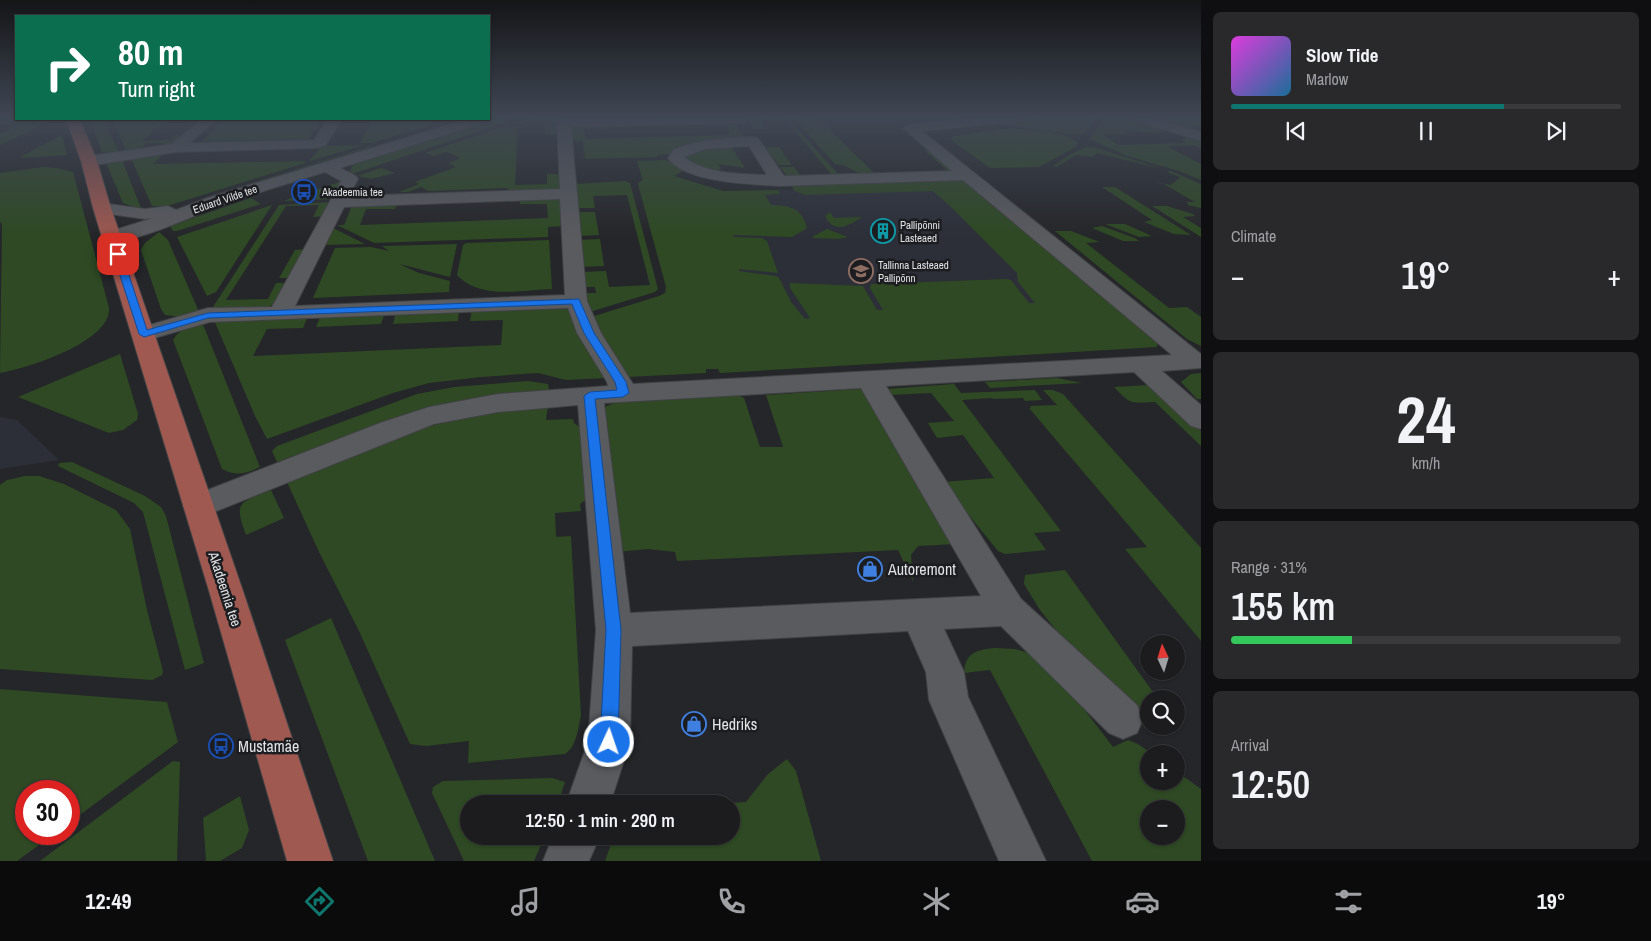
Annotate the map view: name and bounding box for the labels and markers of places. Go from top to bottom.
bus stop icon: Akadeemia tee [291,179,317,205]
place label: Akadeemia tee [321,185,383,199]
building icon: Pallipõnni Lasteaed [870,218,896,244]
place label: Pallipõnni Lasteaed [900,218,940,245]
pin [97,233,139,275]
school or university icon: Tallinna Lasteaed Pallipõnn [848,258,874,284]
place label: Tallinna Lasteaed Pallipõnn [878,258,949,285]
shop icon: Autoremont [857,556,883,582]
place label: Autoremont [887,558,956,580]
shop icon: Hedriks [681,711,707,737]
place label: Hedriks [712,713,757,735]
bus stop icon: Mustamäe [208,733,234,759]
place label: Mustamäe [238,735,299,757]

